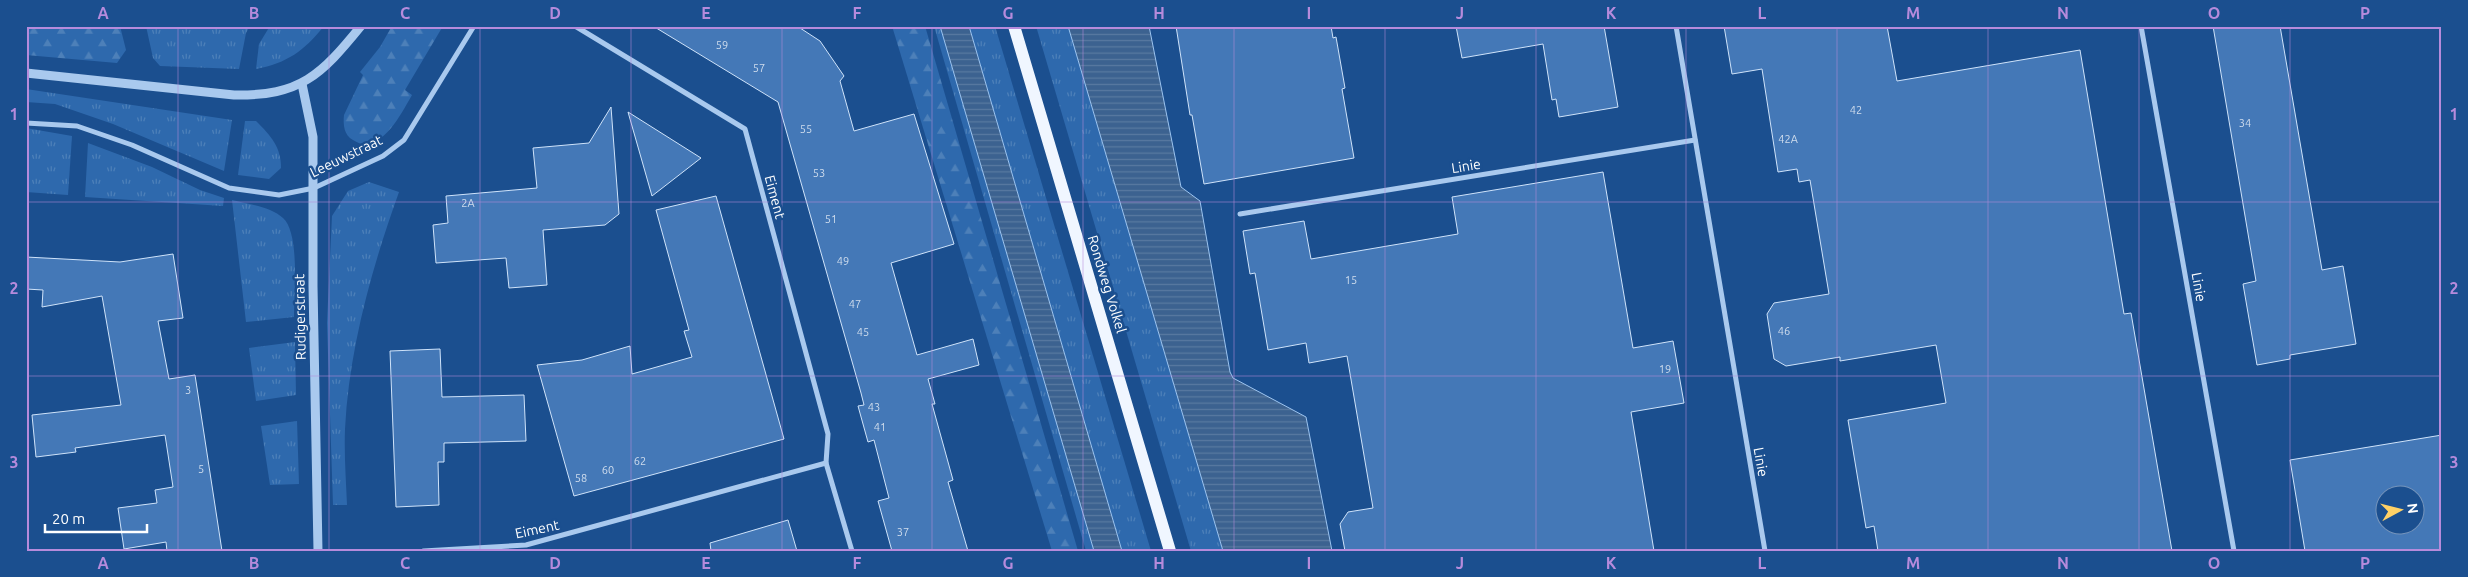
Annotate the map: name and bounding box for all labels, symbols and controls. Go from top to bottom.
text: A [97,4,109,22]
text: B [249,4,259,22]
text: C [400,4,410,22]
text: D [549,4,561,22]
text: E [701,4,711,22]
text: F [853,4,862,22]
text: G [1002,4,1014,22]
text: H [1153,4,1165,22]
text: I [1307,4,1311,22]
text: J [1456,4,1464,22]
text: K [1606,4,1617,22]
text: L [1758,4,1767,22]
text: M [1906,4,1920,22]
text: N [2057,4,2069,22]
text: O [2208,4,2220,22]
text: P [2360,4,2370,22]
house number: 59 [716,39,728,51]
house number: 57 [753,62,765,74]
house number: 42 [1850,104,1862,116]
text: 1 [9,105,19,123]
text: 1 [2449,105,2459,123]
house number: 34 [2239,117,2251,129]
house number: 55 [800,123,812,135]
street label: Leeuwstraat [307,131,385,180]
house number: 42A [1778,133,1799,145]
street label: Linie [1450,156,1482,176]
house number: 53 [813,167,825,179]
street label: Eiment [762,173,789,221]
house number: 2A [461,197,476,209]
house number: 51 [825,213,837,225]
street label: Rondweg Volkel [1085,233,1130,335]
house number: 49 [837,255,849,267]
street label: Linie [2189,271,2209,303]
street label: Rudigerstraat [291,273,309,360]
house number: 15 [1345,274,1357,286]
text: 2 [9,279,19,297]
text: 2 [2449,279,2459,297]
house number: 47 [849,298,861,310]
house number: 46 [1778,325,1790,337]
house number: 45 [857,326,869,338]
house number: 19 [1659,363,1671,375]
house number: 3 [185,384,191,396]
house number: 43 [868,401,880,413]
house number: 41 [874,421,886,433]
street label: Linie [1751,446,1771,478]
text: 3 [9,453,19,471]
text: 3 [2449,453,2459,471]
house number: 62 [634,455,646,467]
house number: 5 [198,463,204,475]
house number: 60 [602,464,614,476]
house number: 58 [575,472,587,484]
north arrow [2376,484,2426,534]
scale bar [45,502,148,534]
text: N [2404,502,2421,515]
text: 20 m [52,510,85,527]
street label: Eiment [514,516,561,541]
house number: 37 [897,526,909,538]
text: A [97,554,109,572]
text: B [249,554,259,572]
text: C [400,554,410,572]
text: D [549,554,561,572]
text: E [701,554,711,572]
text: F [853,554,862,572]
text: G [1002,554,1014,572]
text: H [1153,554,1165,572]
text: I [1307,554,1311,572]
text: J [1456,554,1464,572]
text: K [1606,554,1617,572]
text: L [1758,554,1767,572]
text: M [1906,554,1920,572]
text: N [2057,554,2069,572]
text: O [2208,554,2220,572]
text: P [2360,554,2370,572]

